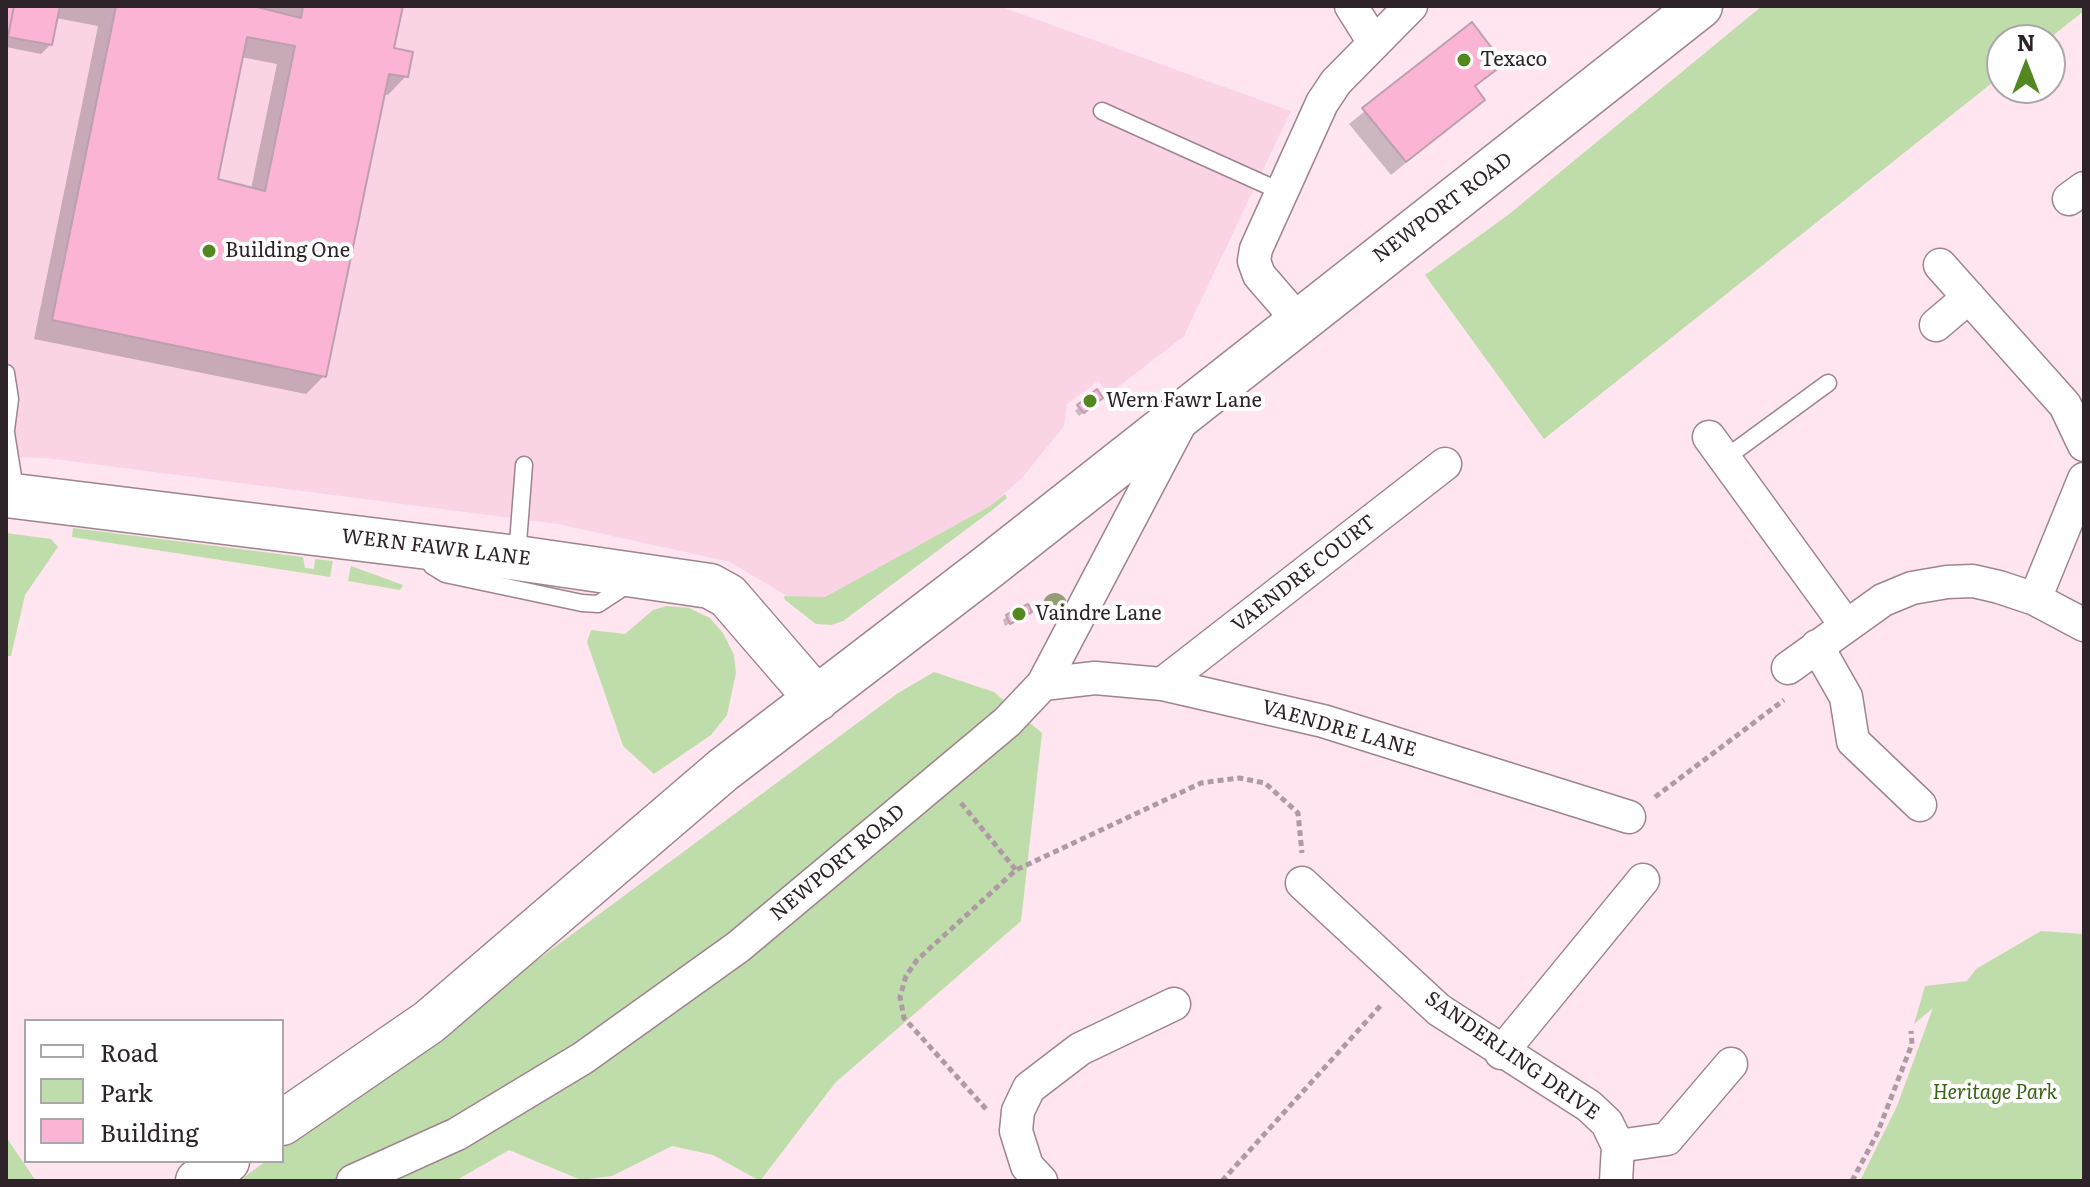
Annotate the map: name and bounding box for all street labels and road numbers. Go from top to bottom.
street label: NEWPORT ROAD [1369,148,1517,268]
street label: VAENDRE COURT [1227,510,1381,638]
street label: WERN FAWR LANE [340,524,532,572]
street label: VAENDRE LANE [1259,695,1419,763]
street label: NEWPORT ROAD [766,800,910,926]
street label: SANDERLING DRIVE [1420,987,1604,1125]

